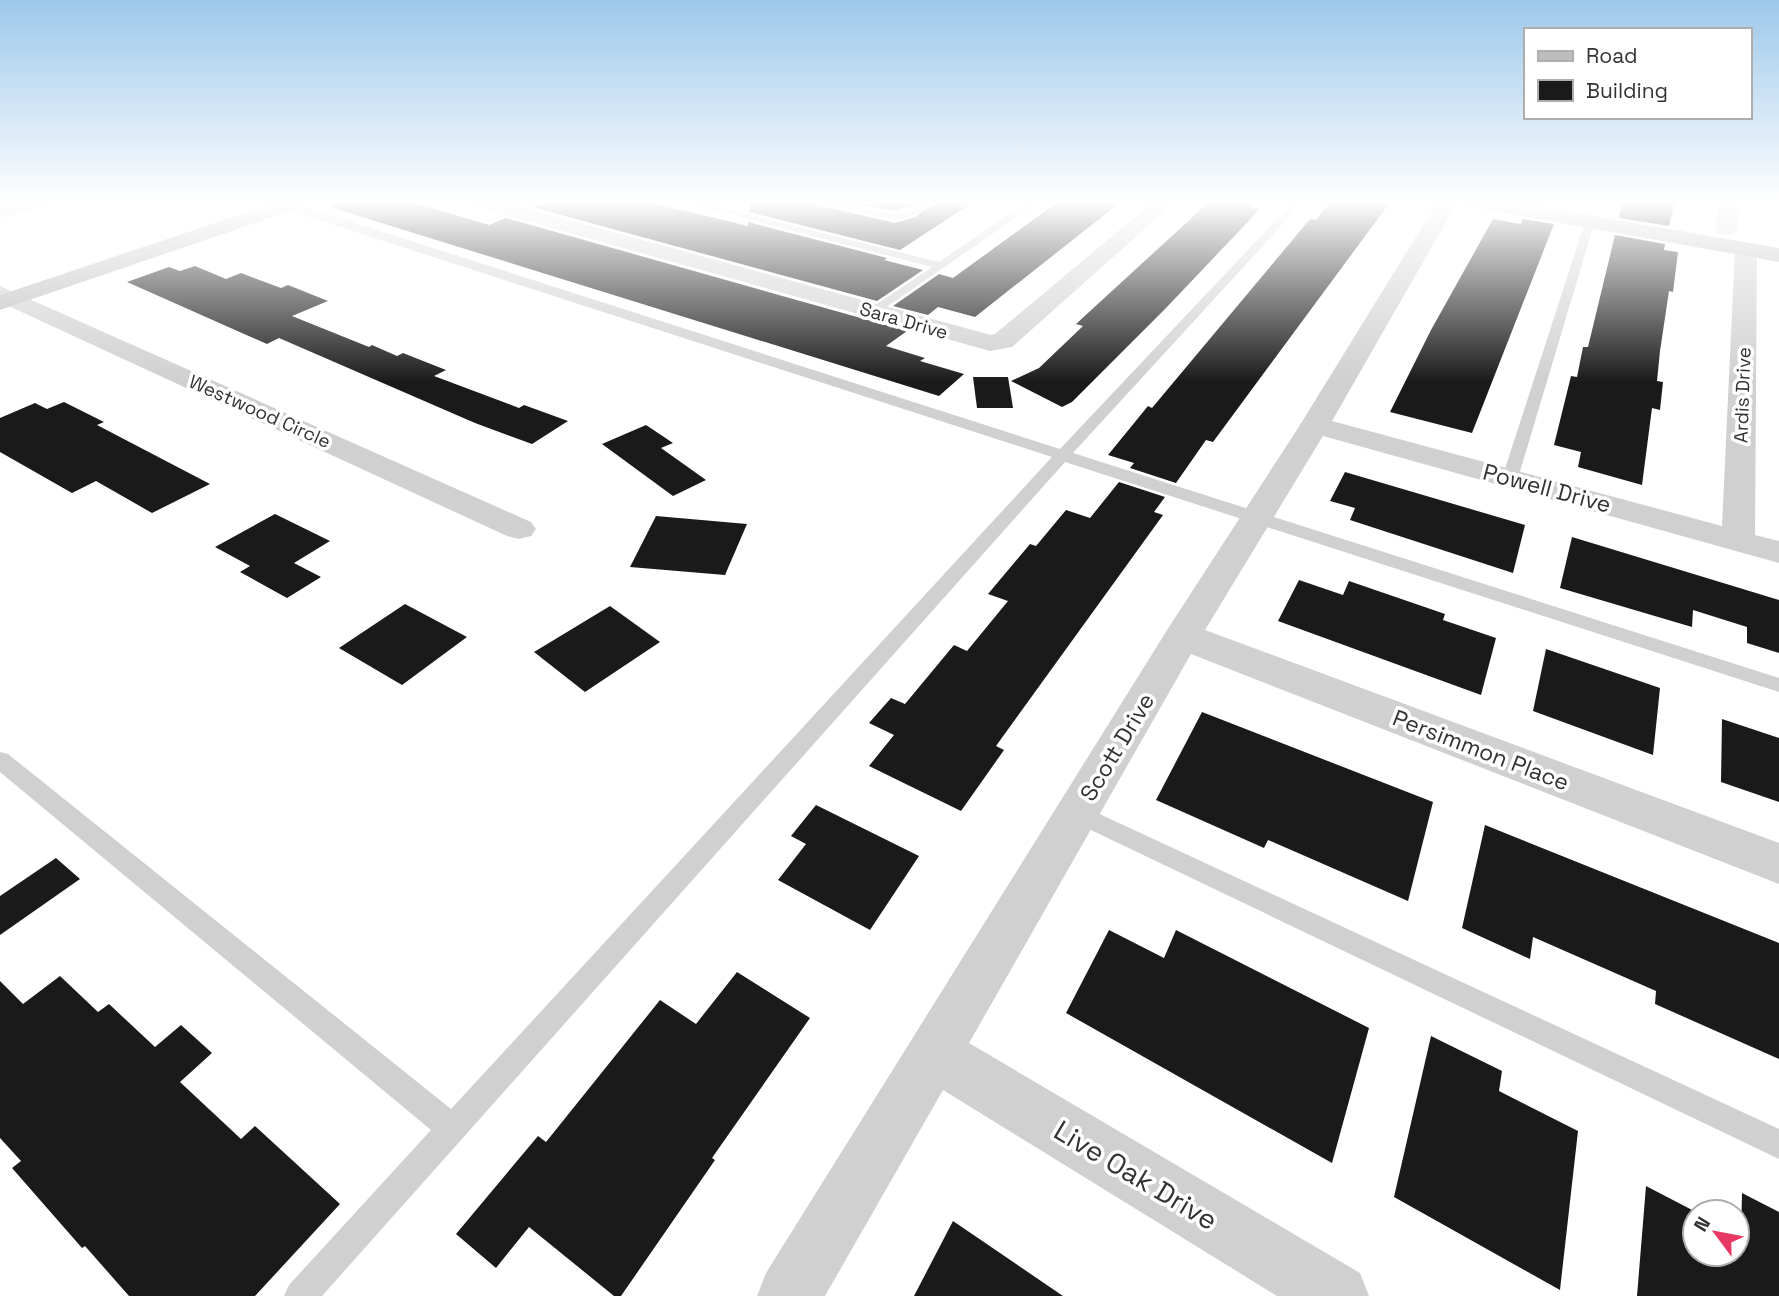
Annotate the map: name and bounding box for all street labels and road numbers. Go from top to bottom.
street label: Sara Drive [857,296,951,345]
street label: Ardis Drive [1728,347,1757,443]
street label: Westwood Circle [185,369,335,454]
street label: Powell Drive [1480,456,1614,520]
street label: Scott Drive [1073,687,1161,807]
street label: Persimmon Place [1388,703,1574,797]
street label: Live Oak Drive [1048,1112,1224,1238]

